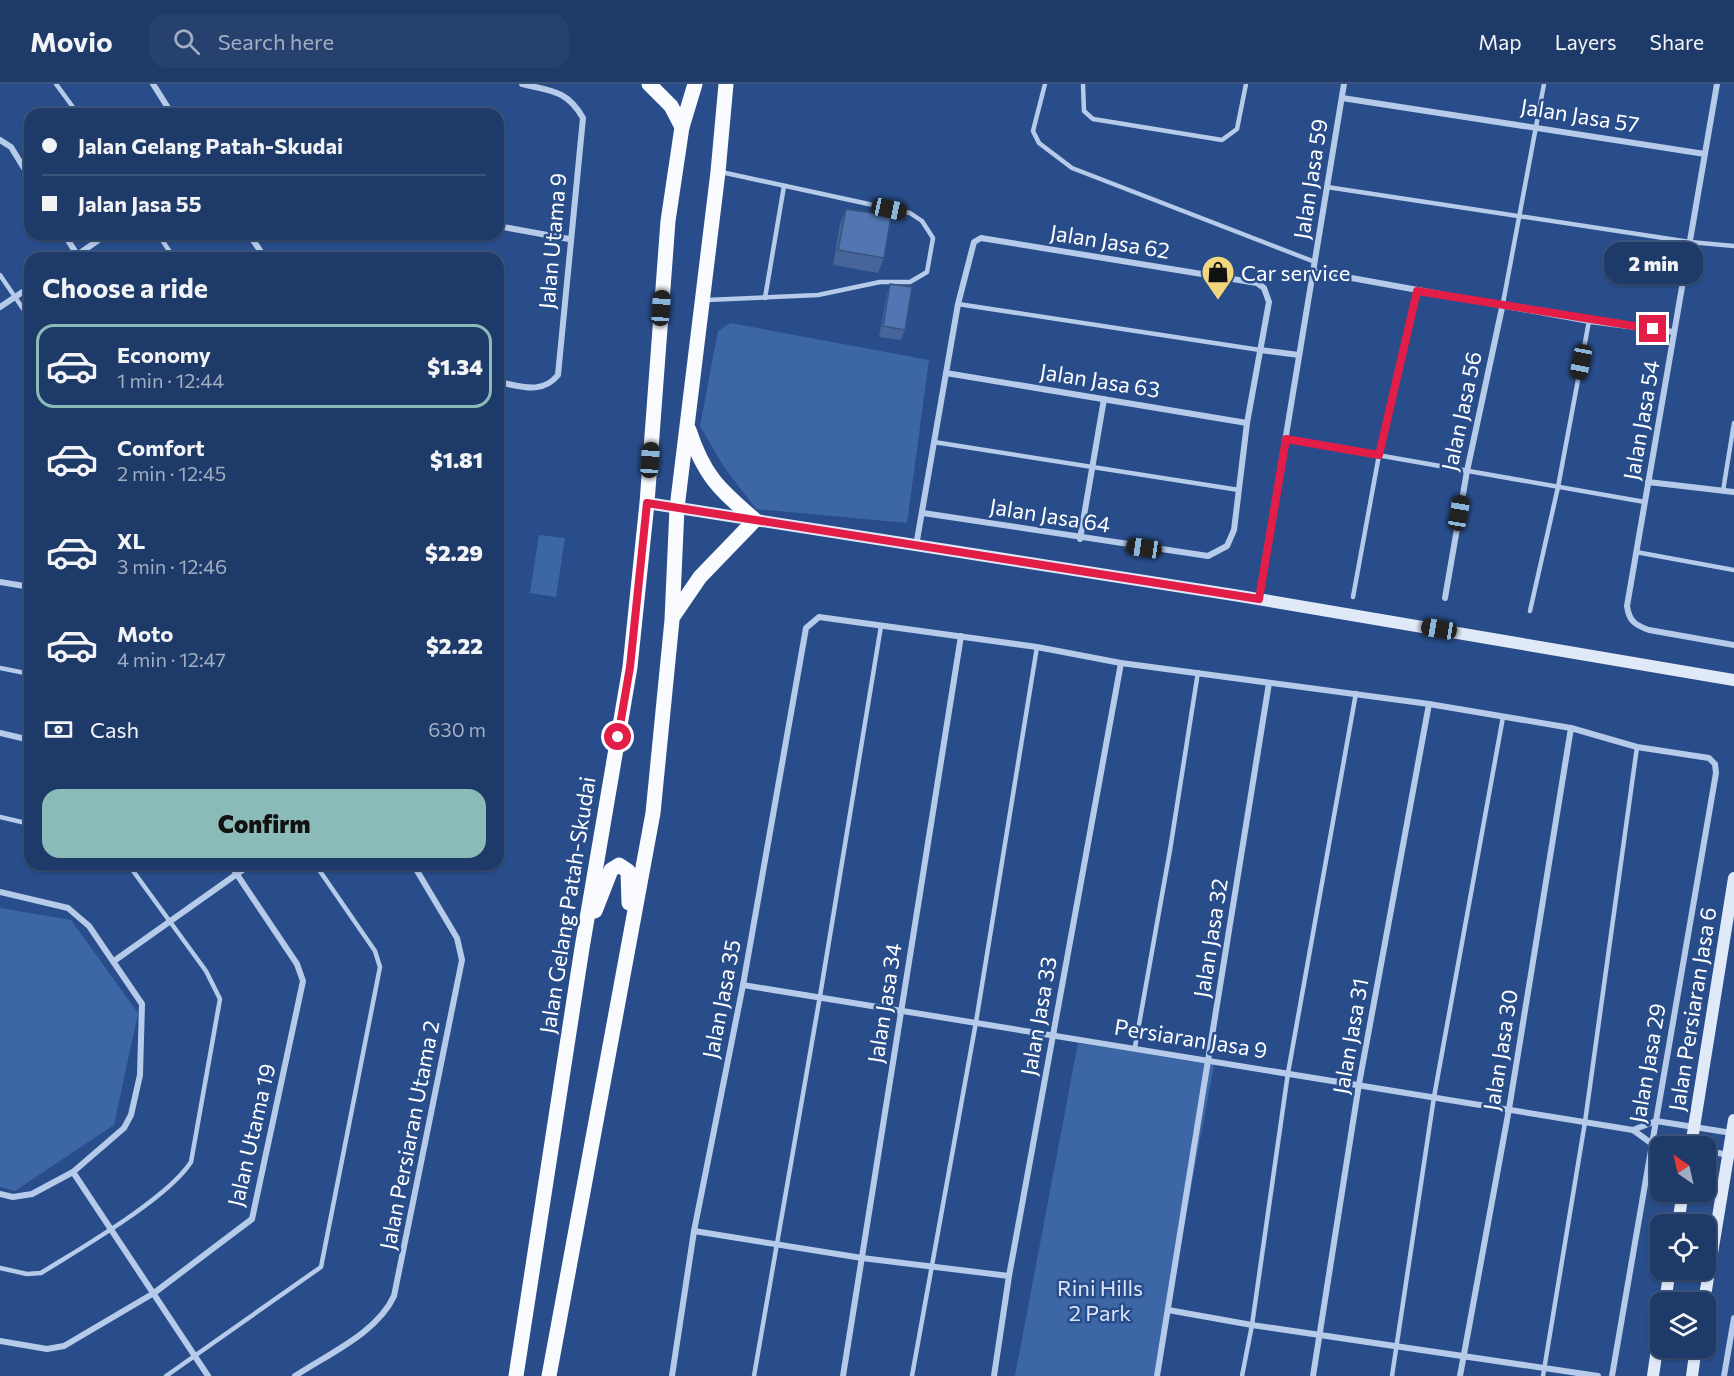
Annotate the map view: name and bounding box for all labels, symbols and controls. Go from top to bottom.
search box [149,14,569,68]
text: Movio [30,24,113,58]
icon: search [170,25,203,58]
text: Search here [218,28,334,55]
text: Map [1478,29,1522,54]
text: Layers [1555,29,1617,54]
text: Share [1650,29,1704,54]
street label: Jalan Jasa 57 [1519,92,1641,138]
street label: Jalan Jasa 59 [1287,117,1333,241]
text: Jalan Gelang Patah-Skudai [78,132,343,159]
street label: Jalan Utama 9 [533,172,571,310]
text: Jalan Jasa 55 [78,190,201,217]
car [870,196,908,222]
street label: Jalan Jasa 62 [1048,218,1172,264]
callout: 2 min [1604,242,1702,284]
text: 2 min [1628,251,1679,275]
shop icon: Car service [1200,254,1236,301]
place label: Car service [1241,259,1350,286]
text: Choose a ride [42,271,208,304]
car [651,289,671,327]
route end [1639,315,1666,342]
icon: car [45,339,99,393]
text: Economy [117,341,211,368]
car [1569,343,1593,381]
street label: Jalan Jasa 56 [1435,349,1487,473]
text: $1.34 [427,353,483,380]
street label: Jalan Jasa 63 [1038,357,1162,403]
street label: Jalan Jasa 54 [1617,358,1665,482]
text: 1 min · 12:44 [117,368,224,392]
icon: car [45,432,99,486]
text: Comfort [117,434,205,461]
car [640,441,660,479]
text: $1.81 [430,446,483,473]
text: 2 min · 12:45 [117,461,226,485]
street label: Jalan Jasa 64 [988,492,1112,538]
car [1447,494,1471,532]
icon: car [45,525,99,579]
text: XL [117,527,145,554]
car [1125,537,1163,559]
text: $2.29 [425,539,483,566]
text: 3 min · 12:46 [117,554,227,578]
car [1420,617,1458,641]
icon: car [45,618,99,672]
text: Moto [117,620,173,647]
text: $2.22 [426,632,483,659]
text: 4 min · 12:47 [117,647,226,671]
icon: cash [42,713,75,746]
text: Cash [90,716,139,743]
text: 630 m [428,717,486,741]
route start [604,723,631,750]
street label: Jalan Gelang Patah-Skudai [533,774,601,1036]
button: Confirm [42,789,486,858]
street label: Jalan Jasa 32 [1187,877,1233,999]
street label: Jalan Persiaran Jasa 6 [1663,905,1721,1113]
street label: Jalan Jasa 35 [696,937,746,1061]
street label: Jalan Jasa 34 [861,941,907,1065]
street label: Jalan Jasa 33 [1014,954,1062,1078]
street label: Jalan Jasa 31 [1327,976,1373,1096]
street label: Jalan Jasa 30 [1477,987,1523,1113]
street label: Jalan Jasa 29 [1623,1001,1671,1125]
street label: Persiaran Jasa 9 [1113,1013,1269,1063]
street label: Jalan Persiaran Utama 2 [374,1018,444,1252]
street label: Jalan Utama 19 [221,1061,281,1209]
north arrow [1650,1136,1716,1202]
map controls [1650,1136,1716,1358]
button: locate [1650,1214,1716,1280]
park label: Rini Hills 2 Park [1057,1274,1143,1326]
button: layers [1650,1292,1716,1358]

